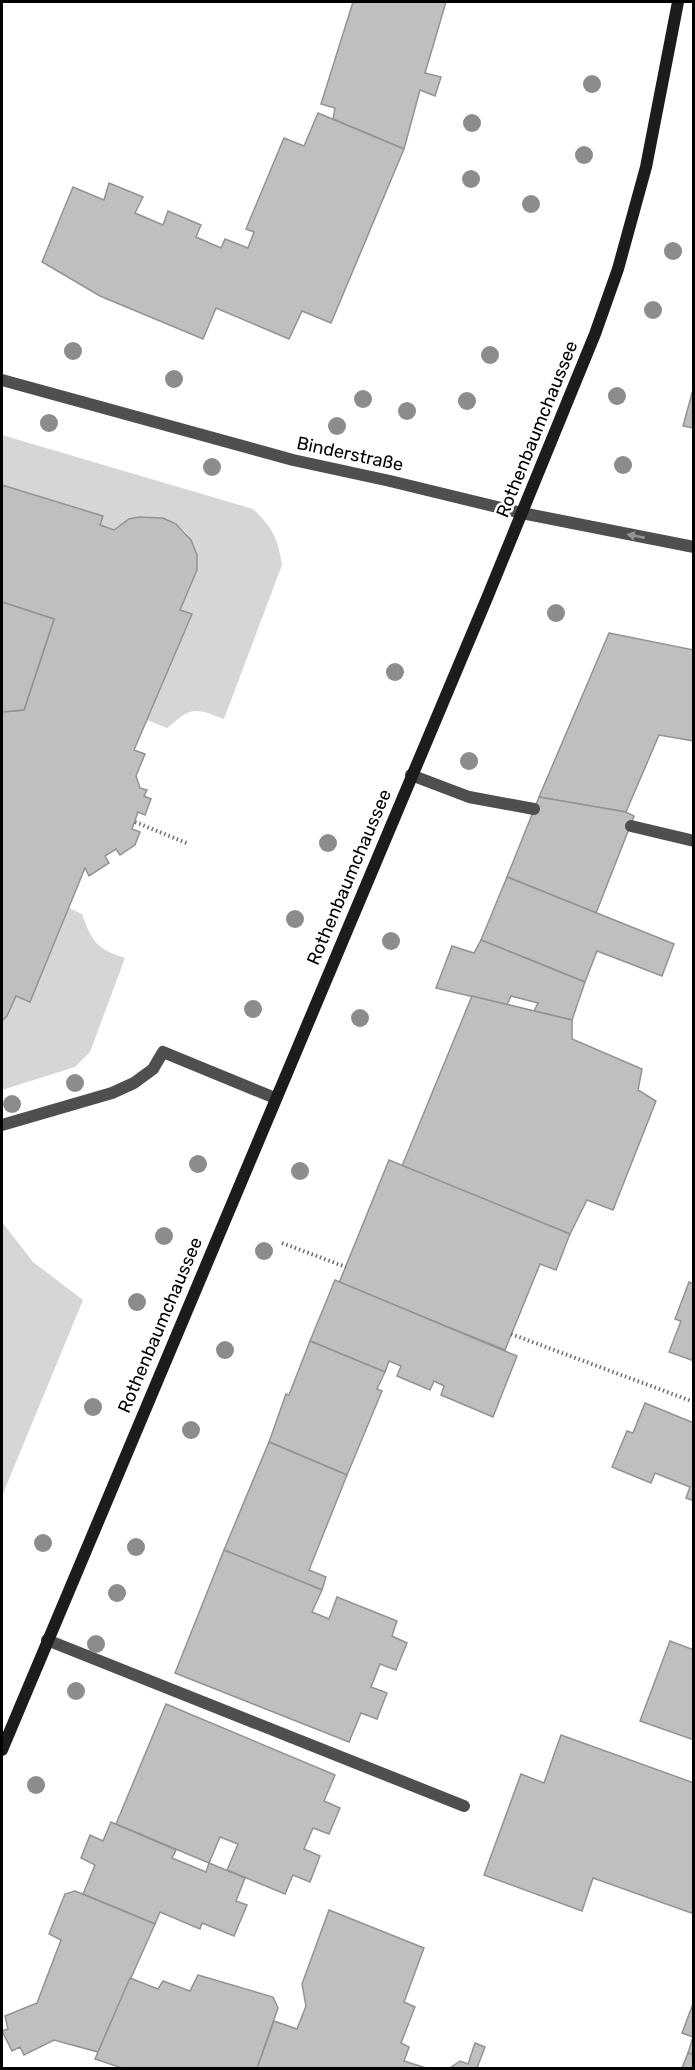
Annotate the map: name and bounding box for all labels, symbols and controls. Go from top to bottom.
street label: Rothenbaumchaussee [491,337,583,521]
street label: Binderstraße [295,432,405,476]
one-way arrow [626,531,645,540]
street label: Rothenbaumchaussee [302,786,396,968]
street label: Rothenbaumchaussee [113,1234,207,1416]

